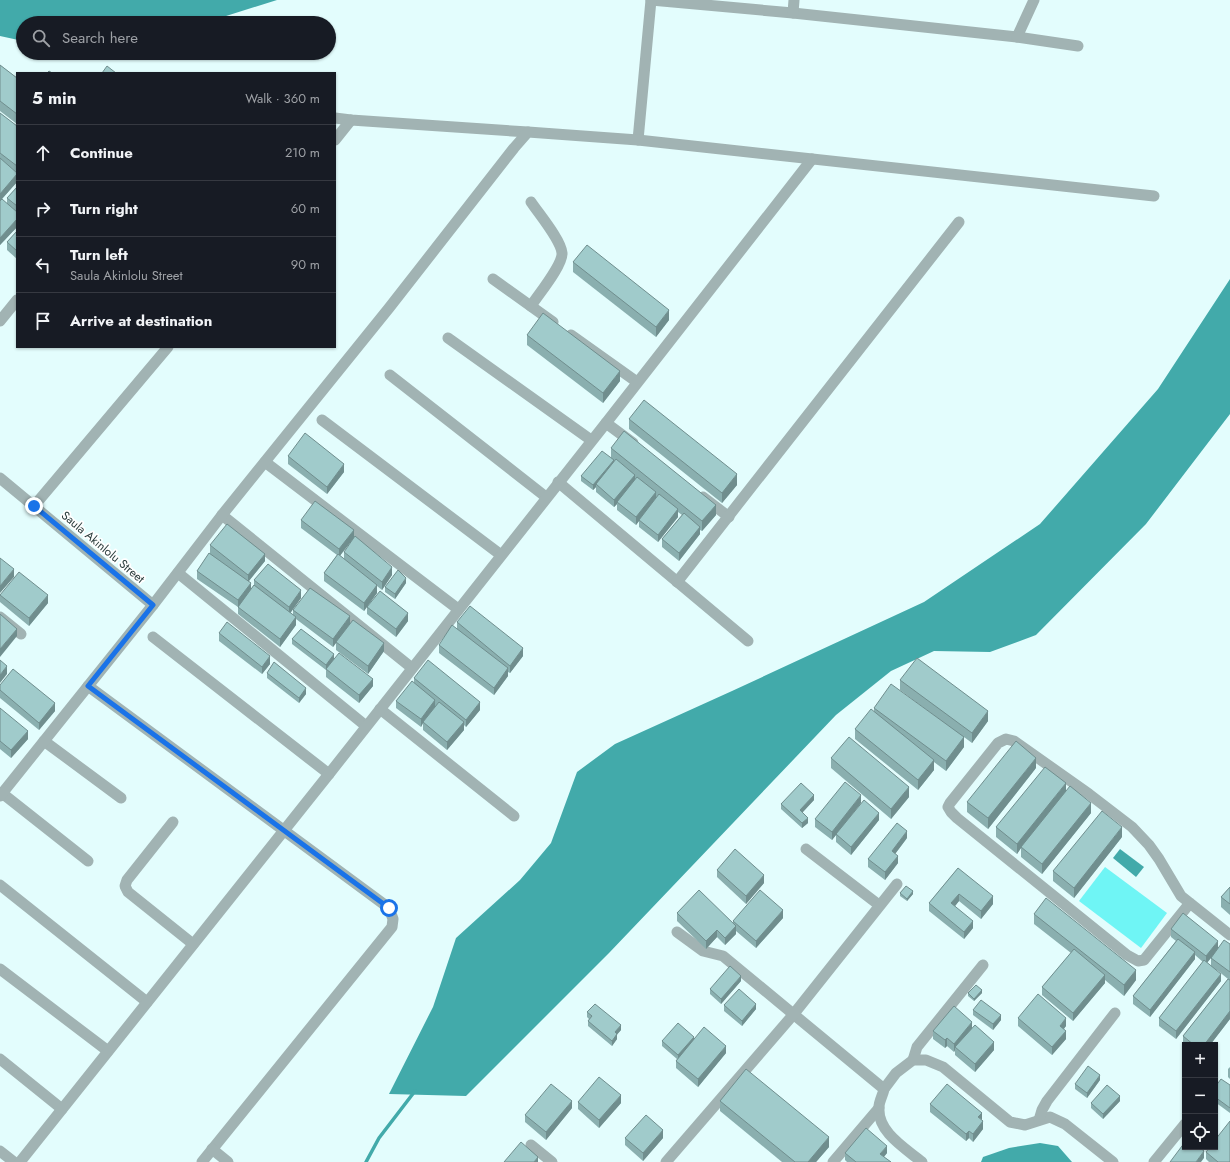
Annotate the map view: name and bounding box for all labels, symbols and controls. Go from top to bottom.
search box [16,16,336,60]
icon: search [30,27,52,49]
text: Search here [62,27,138,49]
text: 5 min [32,86,76,110]
text: Walk · 360 m [245,89,320,108]
icon: ahead [32,142,54,164]
text: Continue [70,142,133,164]
text: 210 m [285,143,320,162]
icon: right [32,198,54,220]
text: Turn right [70,198,138,220]
text: 60 m [291,199,320,218]
text: Turn left [70,244,128,266]
icon: left [32,254,54,276]
text: 90 m [291,255,320,274]
text: Saula Akinlolu Street [70,266,183,285]
icon: arrive [32,310,54,332]
text: Arrive at destination [70,310,212,332]
route end [25,497,43,515]
street label: Saula Akinlolu Street [57,507,149,587]
route start [380,899,398,917]
map controls [1182,1042,1218,1150]
button: + [1182,1042,1218,1078]
button: − [1182,1078,1218,1114]
button: locate [1182,1114,1218,1150]

